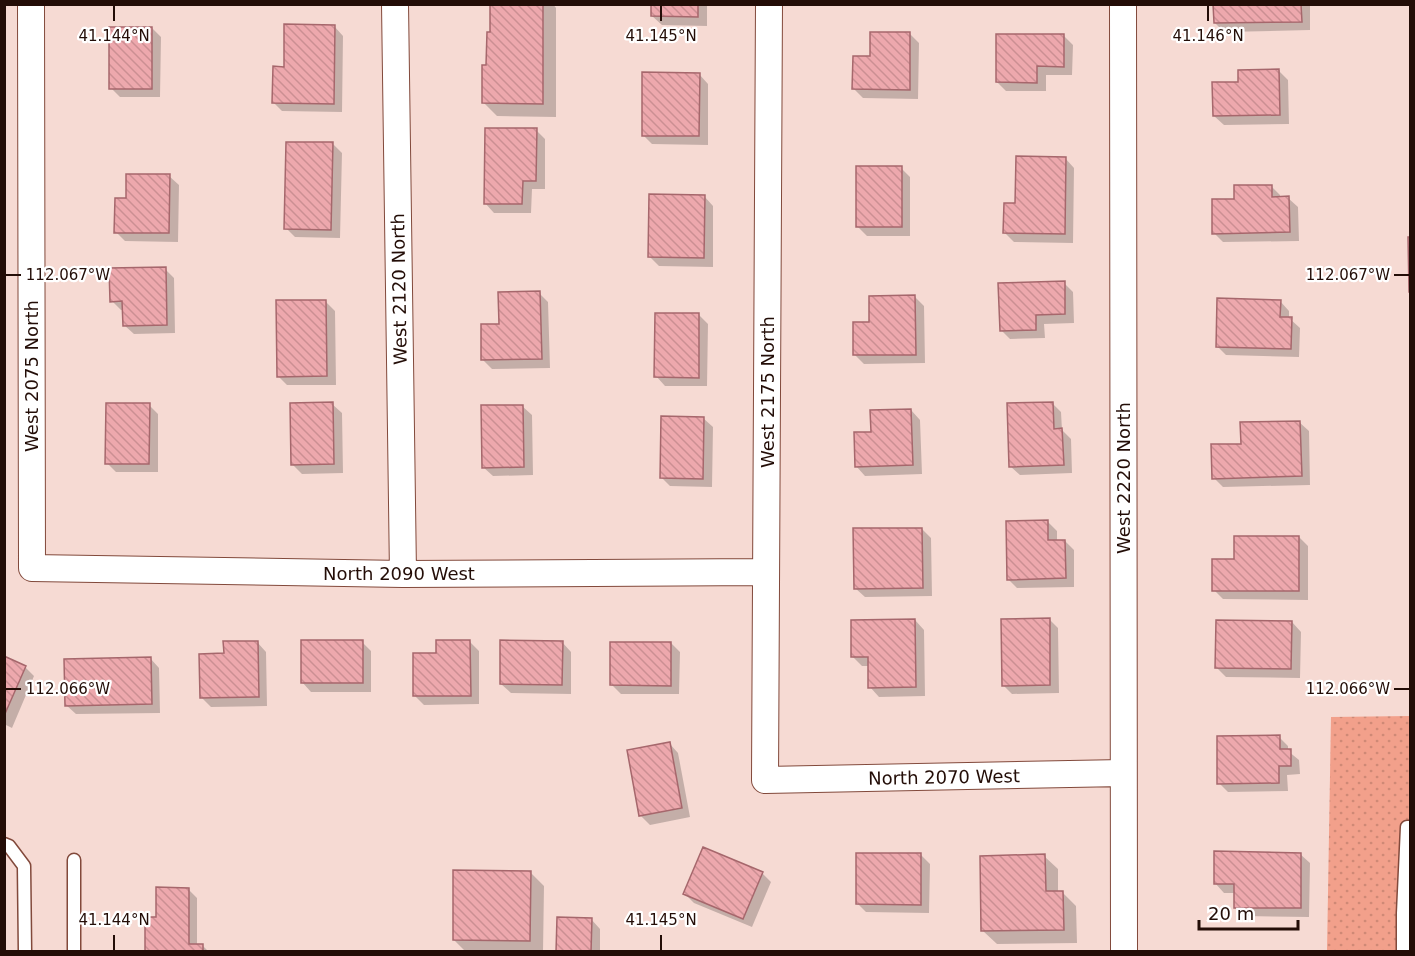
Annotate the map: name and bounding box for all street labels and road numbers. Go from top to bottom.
street label: West 2120 North [387,213,411,365]
street label: West 2075 North [21,300,42,452]
street label: West 2175 North [757,316,778,468]
street label: West 2220 North [1113,402,1134,554]
street label: North 2090 West [323,563,475,584]
street label: North 2070 West [868,765,1020,789]

